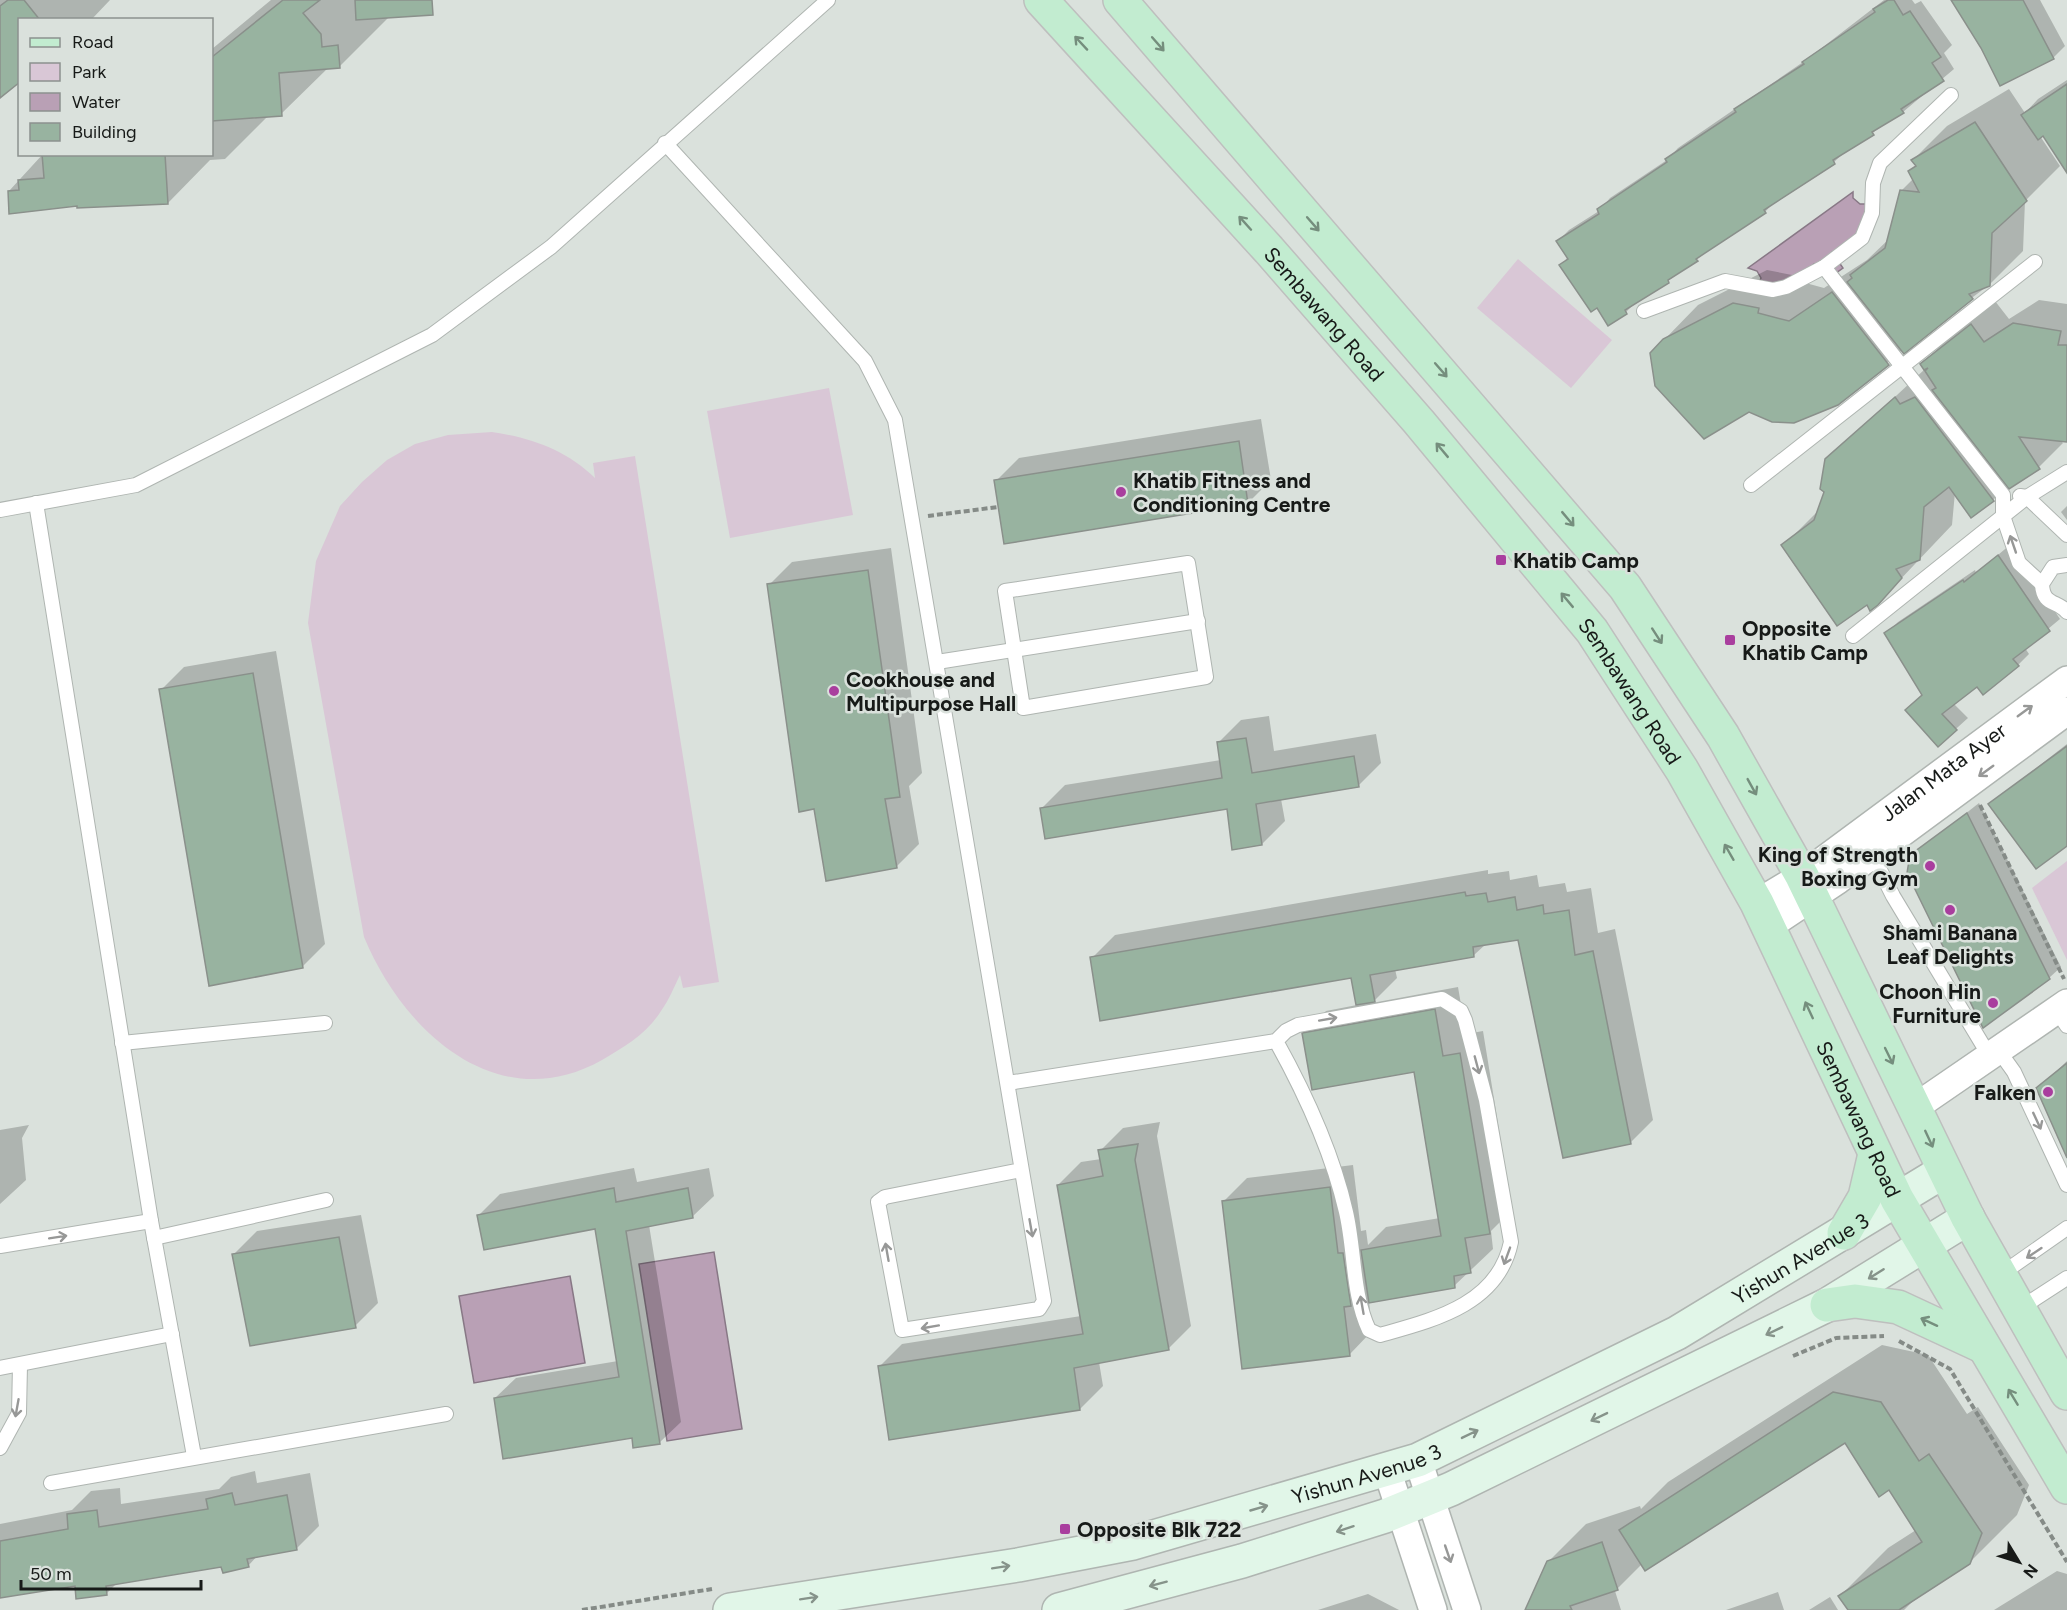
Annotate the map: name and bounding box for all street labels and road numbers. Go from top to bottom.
street label: Sembawang Road [1259,242,1390,386]
street label: Sembawang Road [1574,612,1687,769]
street label: Jalan Mata Ayer [1876,717,2011,826]
street label: Sembawang Road [1812,1037,1907,1201]
street label: Yishun Avenue 3 [1727,1207,1873,1309]
street label: Yishun Avenue 3 [1289,1438,1445,1509]

